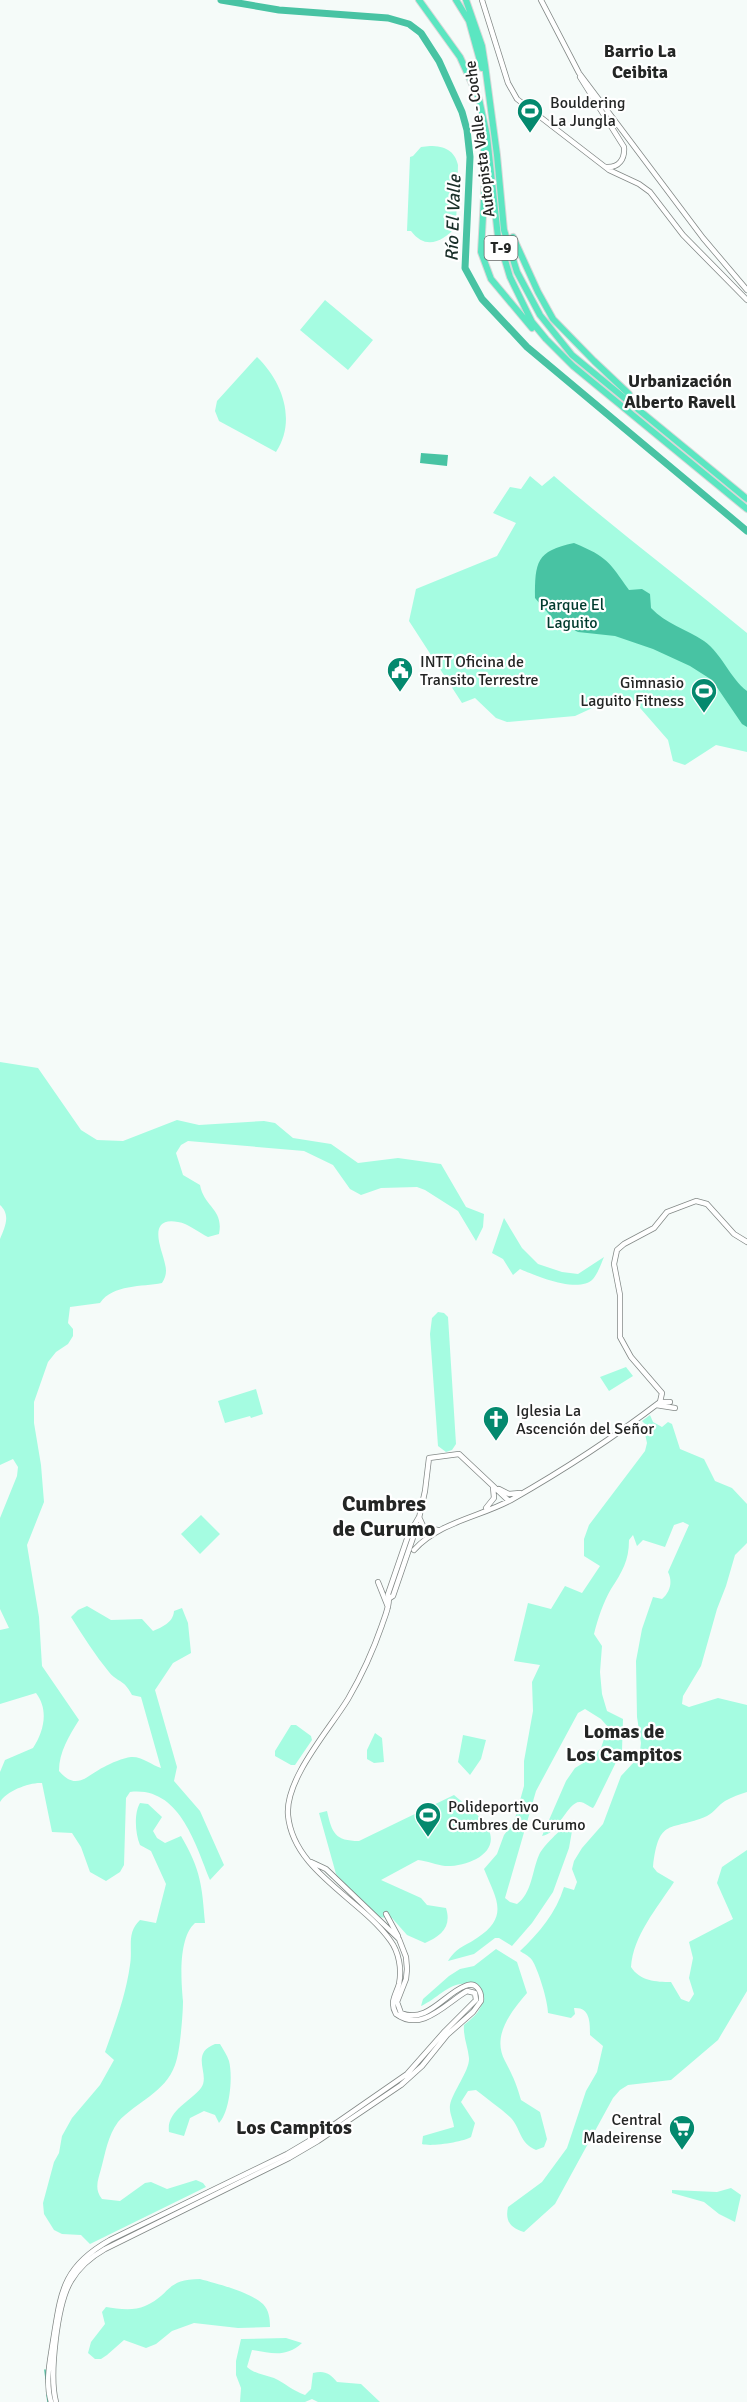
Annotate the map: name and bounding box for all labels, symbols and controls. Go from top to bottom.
district label: Barrio La Ceibita [604,40,676,83]
street label: Autopista Valle - Coche [460,59,500,218]
place label: Bouldering La Jungla [550,93,626,131]
sports icon: Bouldering La Jungla [515,96,545,134]
water label: Río El Valle [440,173,466,262]
road number: T-9 [484,236,518,260]
district label: Urbanización Alberto Ravell [624,370,736,413]
park label: Parque El Laguito [539,595,605,633]
place label: INTT Oficina de Transito Terrestre [420,652,539,690]
public building icon: INTT Oficina de Transito Terrestre [385,655,415,693]
place label: Gimnasio Laguito Fitness [580,673,684,711]
sports icon: Gimnasio Laguito Fitness [689,676,719,714]
place label: Iglesia La Ascención del Señor [516,1401,654,1439]
church icon: Iglesia La Ascención del Señor [481,1404,511,1442]
district label: Cumbres de Curumo [332,1490,436,1542]
district label: Lomas de Los Campitos [566,1719,682,1767]
place label: Polideportivo Cumbres de Curumo [448,1797,586,1835]
sports icon: Polideportivo Cumbres de Curumo [413,1800,443,1838]
place label: Central Madeirense [583,2110,662,2148]
supermarket icon: Central Madeirense [667,2113,697,2151]
district label: Los Campitos [236,2115,352,2140]

